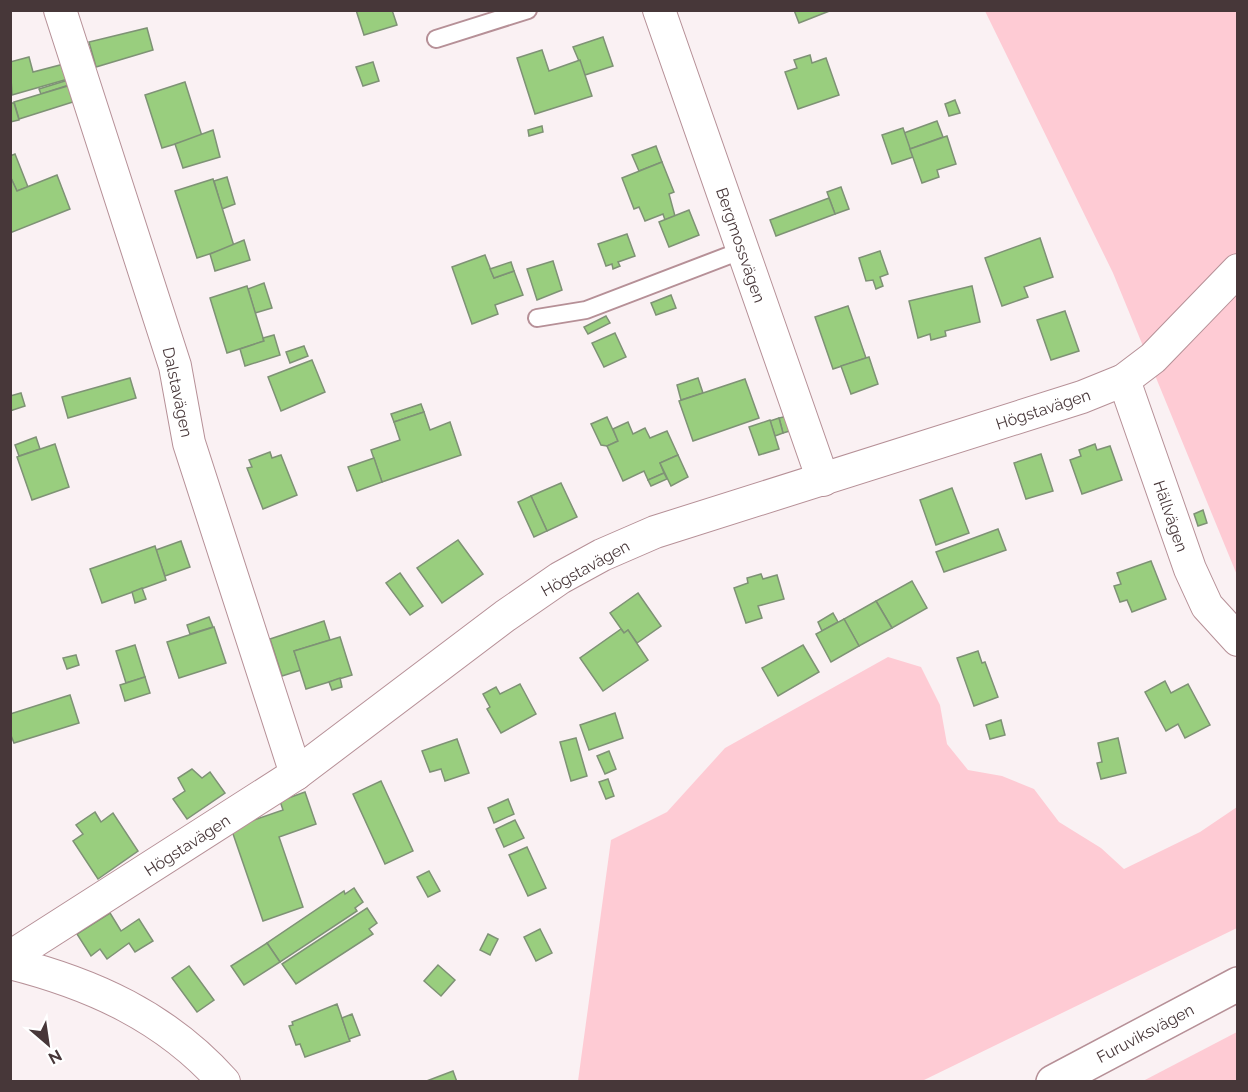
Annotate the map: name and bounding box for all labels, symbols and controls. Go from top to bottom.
street label: Bergmossvägen [712,185,769,305]
street label: Dalstavägen [159,345,196,439]
street label: Högstavägen [993,385,1093,434]
street label: Hällvägen [1149,478,1192,554]
street label: Högstavägen [538,536,633,601]
street label: Högstavägen [141,811,234,880]
street label: Furuviksvägen [1093,1000,1197,1067]
north arrow [18,1014,78,1074]
text: N [45,1045,65,1068]

